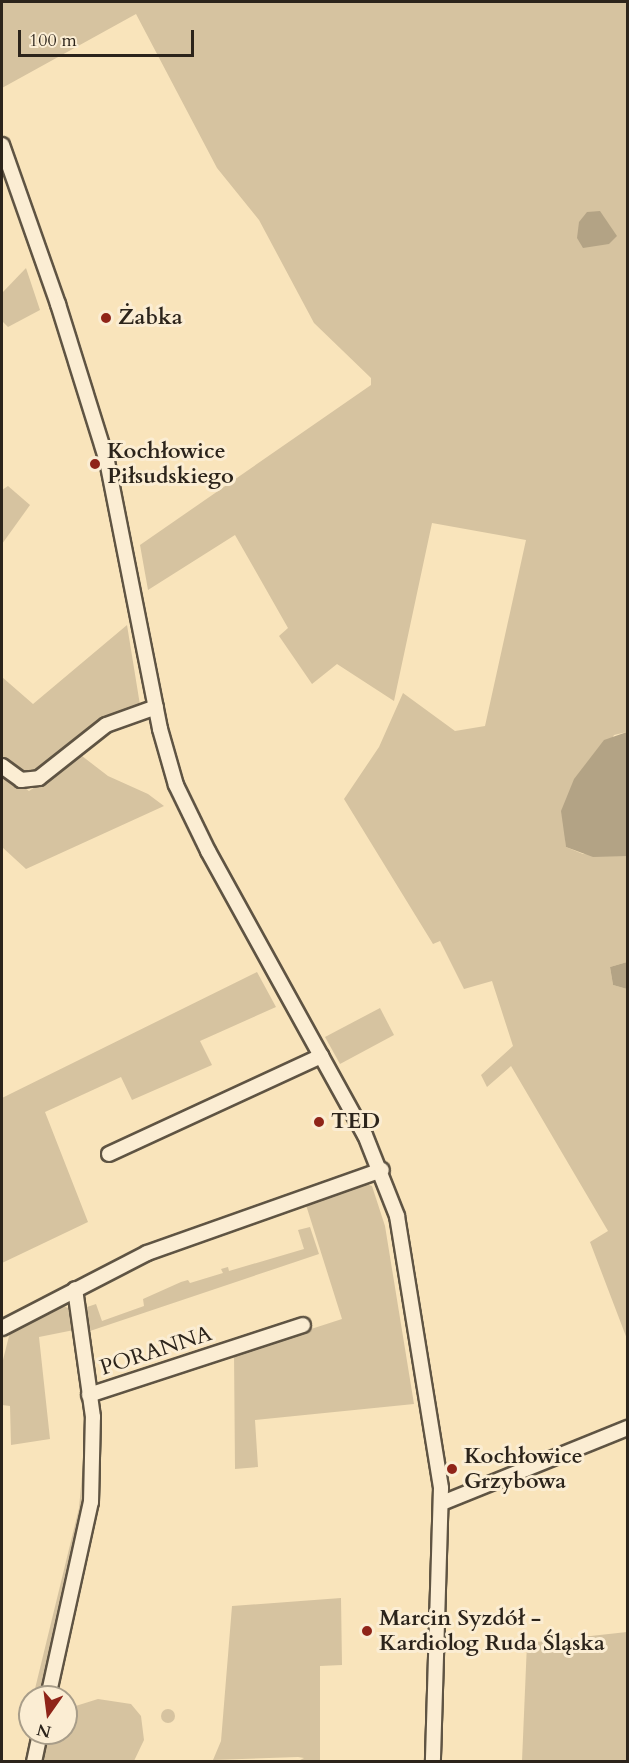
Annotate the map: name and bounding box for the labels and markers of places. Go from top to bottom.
place label: Żabka [118,305,183,331]
marker: Żabka [99,311,113,325]
place label: Kochłowice Piłsudskiego [107,438,234,490]
marker: Kochłowice Piłsudskiego [88,457,102,471]
place label: TED [331,1109,380,1135]
marker: TED [312,1115,326,1129]
place label: Kochłowice Grzybowa [464,1443,583,1494]
marker: Kochłowice Grzybowa [445,1462,459,1476]
place label: Marcin Syzdół - Kardiolog Ruda Śląska [379,1605,605,1657]
marker: Marcin Syzdół - Kardiolog Ruda Śląska [360,1624,374,1638]

